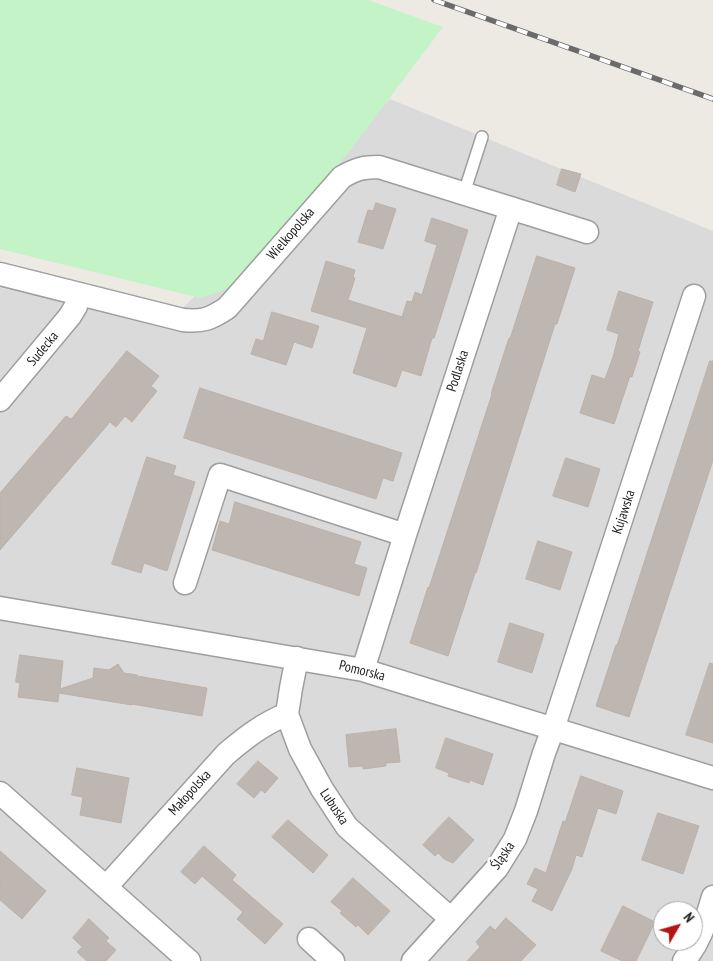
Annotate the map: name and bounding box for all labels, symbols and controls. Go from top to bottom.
street label: Wielkopolska [264,204,318,264]
street label: Sudecka [24,328,62,370]
street label: Podlaska [443,348,473,394]
street label: Kujawska [609,488,639,536]
street label: Pomorska [337,657,387,685]
street label: Małopolska [165,767,215,819]
street label: Lubuska [316,786,352,828]
street label: Śląska [487,839,519,873]
north arrow [653,901,703,951]
text: N [680,909,698,926]

